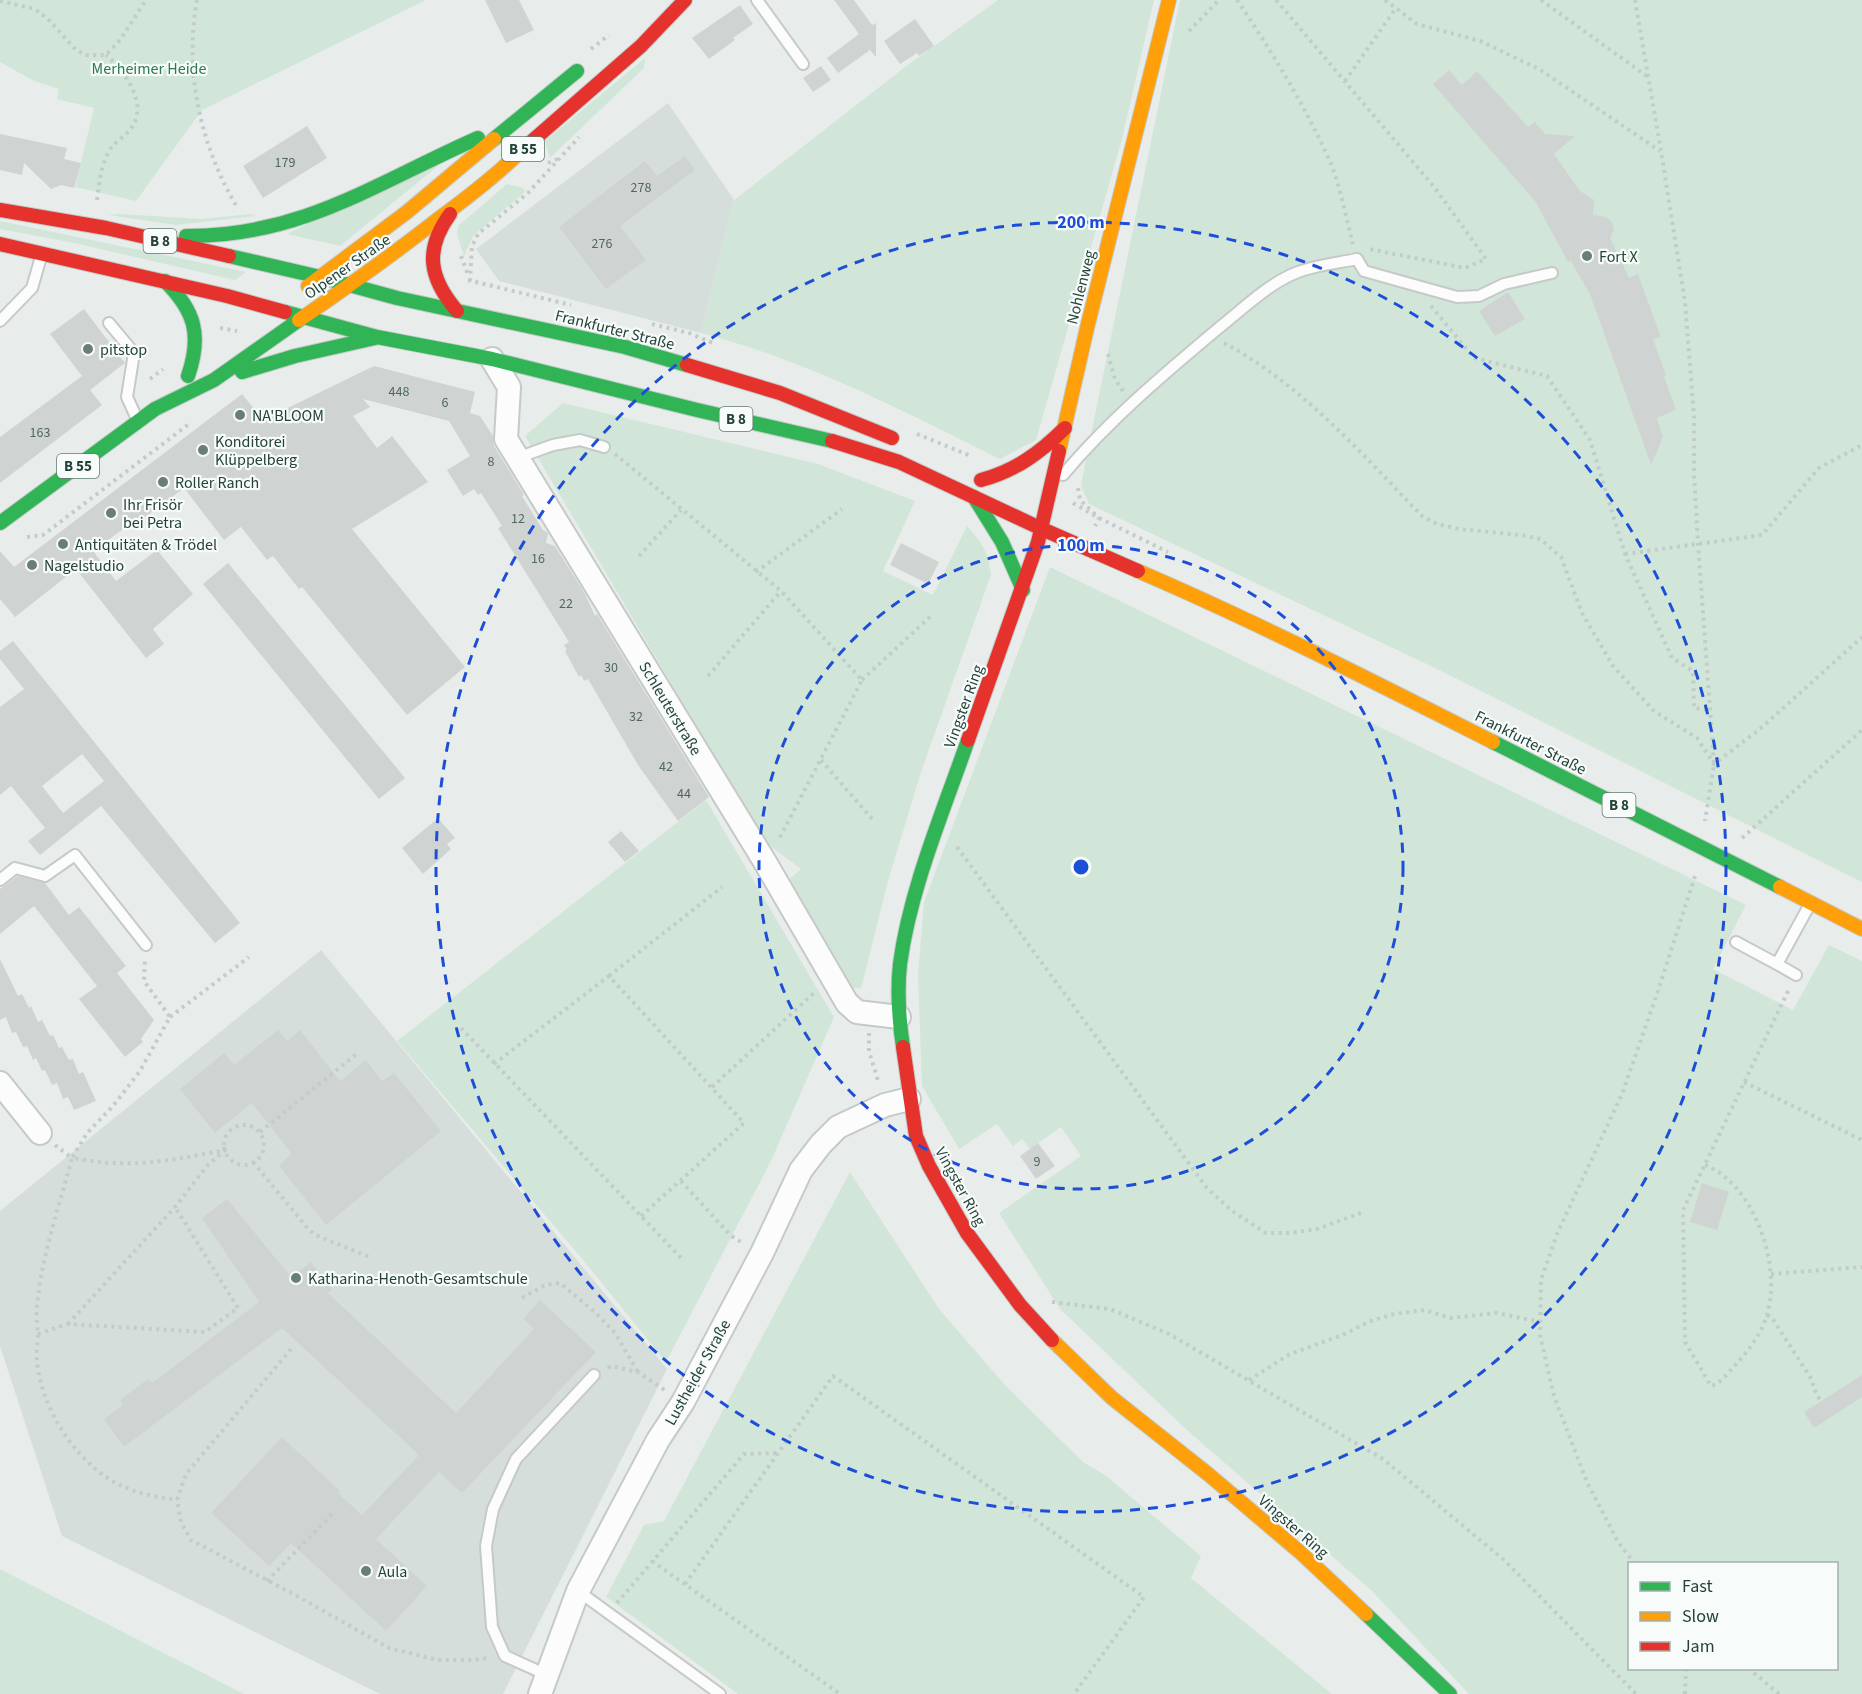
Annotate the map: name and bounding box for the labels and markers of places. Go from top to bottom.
place label: Fort X [1599,246,1638,268]
marker: Fort X [1580,249,1594,263]
place label: pitstop [100,339,147,361]
marker: pitstop [81,342,95,356]
place label: NA'BLOOM [252,405,324,427]
marker: NA'BLOOM [233,408,247,422]
place label: Konditorei Klüppelberg [215,431,297,471]
marker: Konditorei Klüppelberg [196,443,210,457]
place label: Roller Ranch [175,472,259,494]
marker: Roller Ranch [156,475,170,489]
place label: Ihr Frisör bei Petra [123,494,183,534]
marker: Ihr Frisör bei Petra [104,506,118,520]
place label: Antiquitäten & Trödel [75,534,217,556]
marker: Antiquitäten & Trödel [56,537,70,551]
place label: Nagelstudio [44,555,124,577]
marker: Nagelstudio [25,558,39,572]
centre of rings [1071,857,1091,877]
place label: Katharina-Henoth-Gesamtschule [308,1268,528,1290]
marker: Katharina-Henoth-Gesamtschule [289,1271,303,1285]
place label: Aula [378,1561,407,1583]
marker: Aula [359,1564,373,1578]

